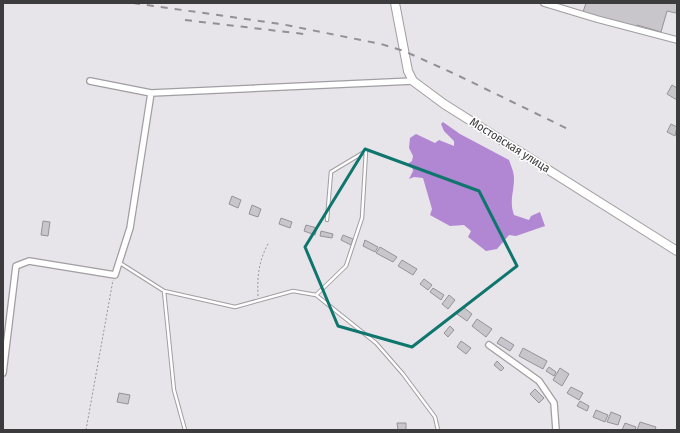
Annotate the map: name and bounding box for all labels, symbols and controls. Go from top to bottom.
street label: Мостовская улица [467,115,553,175]

